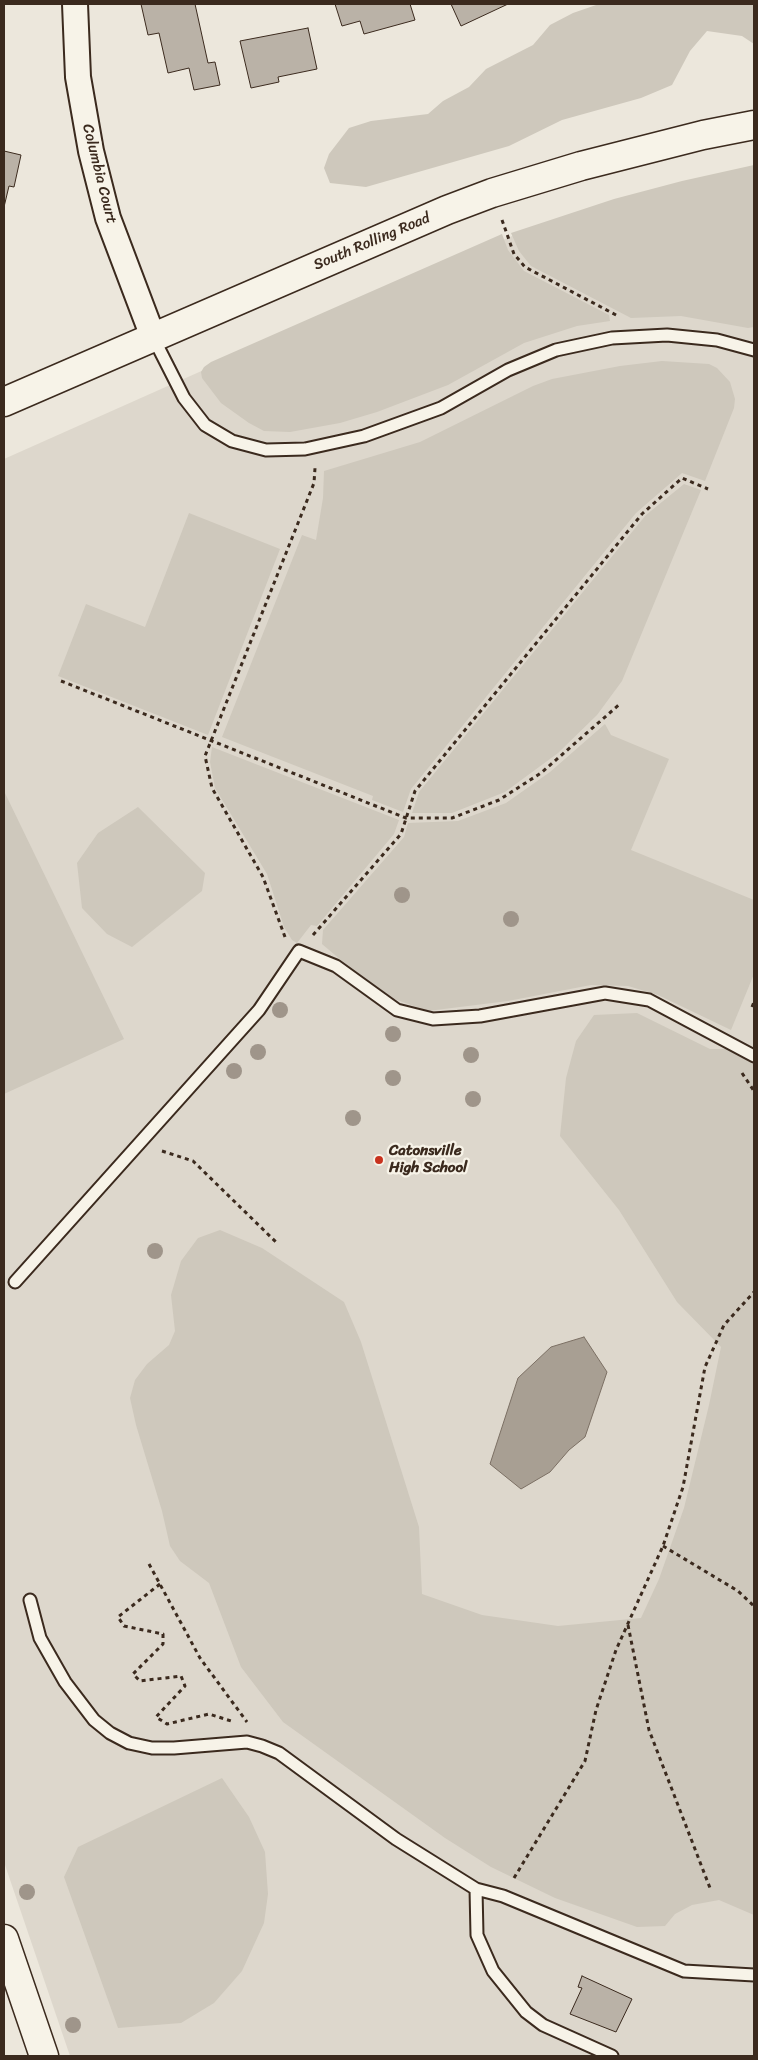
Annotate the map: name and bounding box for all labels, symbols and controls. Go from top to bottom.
street label: Columbia Court [78,122,120,226]
street label: South Rolling Road [311,209,433,275]
place label: Catonsville High School [389,1142,467,1177]
marker: Catonsville High School [373,1154,385,1166]

